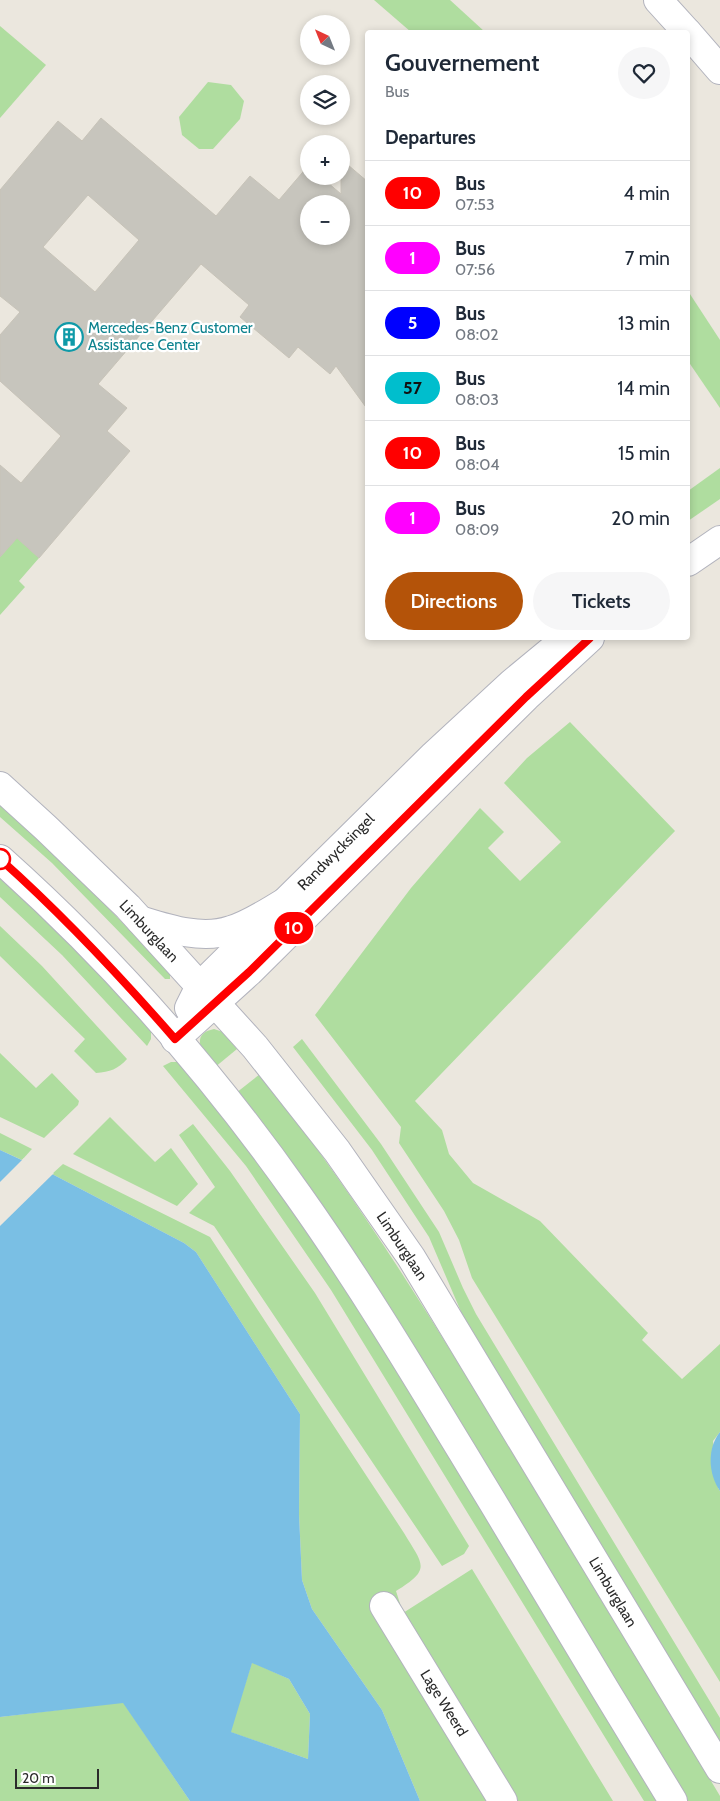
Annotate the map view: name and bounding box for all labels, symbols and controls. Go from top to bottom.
north arrow [300,15,350,65]
map controls [300,15,350,245]
button: heart [618,47,670,99]
text: Gouvernement [385,48,539,77]
button: layers [300,75,350,125]
text: Bus [385,82,409,101]
text: Departures [385,126,476,149]
button: + [300,135,350,185]
text: Bus [455,172,485,195]
text: 10 [403,182,422,204]
text: 4 min [623,182,670,205]
button: − [300,195,350,245]
text: 07:53 [455,195,495,214]
text: Bus [455,237,485,260]
text: 1 [409,247,416,269]
text: 7 min [625,247,670,270]
text: 07:56 [455,260,495,279]
text: Bus [455,302,485,325]
text: 5 [408,312,417,334]
text: 13 min [618,312,670,335]
place label: Mercedes-Benz Customer Assistance Center [88,319,253,354]
building icon: Mercedes-Benz Customer Assistance Center [54,322,84,352]
text: 08:02 [455,325,499,344]
text: Bus [455,367,485,390]
text: 57 [403,377,422,399]
text: 14 min [617,377,670,400]
text: 08:03 [455,390,499,409]
text: Bus [455,432,485,455]
text: 10 [403,442,422,464]
text: 15 min [618,442,670,465]
text: 08:04 [455,455,500,474]
text: Bus [455,497,485,520]
text: 1 [409,507,416,529]
text: 20 min [611,507,670,530]
text: 08:09 [455,520,499,539]
button: Directions [385,572,523,630]
button: Tickets [533,572,670,630]
street label: Randwycksingel [294,810,378,894]
unlabelled marker [0,848,11,870]
street label: Limburglaan [116,896,182,966]
line badge: 10 [272,912,316,944]
text: 10 [284,917,304,939]
street label: Limburglaan [373,1208,431,1284]
street label: Limburglaan [585,1554,641,1630]
street label: Lage Weerd [416,1666,472,1740]
scale bar [15,1766,99,1789]
text: 20 m [22,1769,55,1787]

